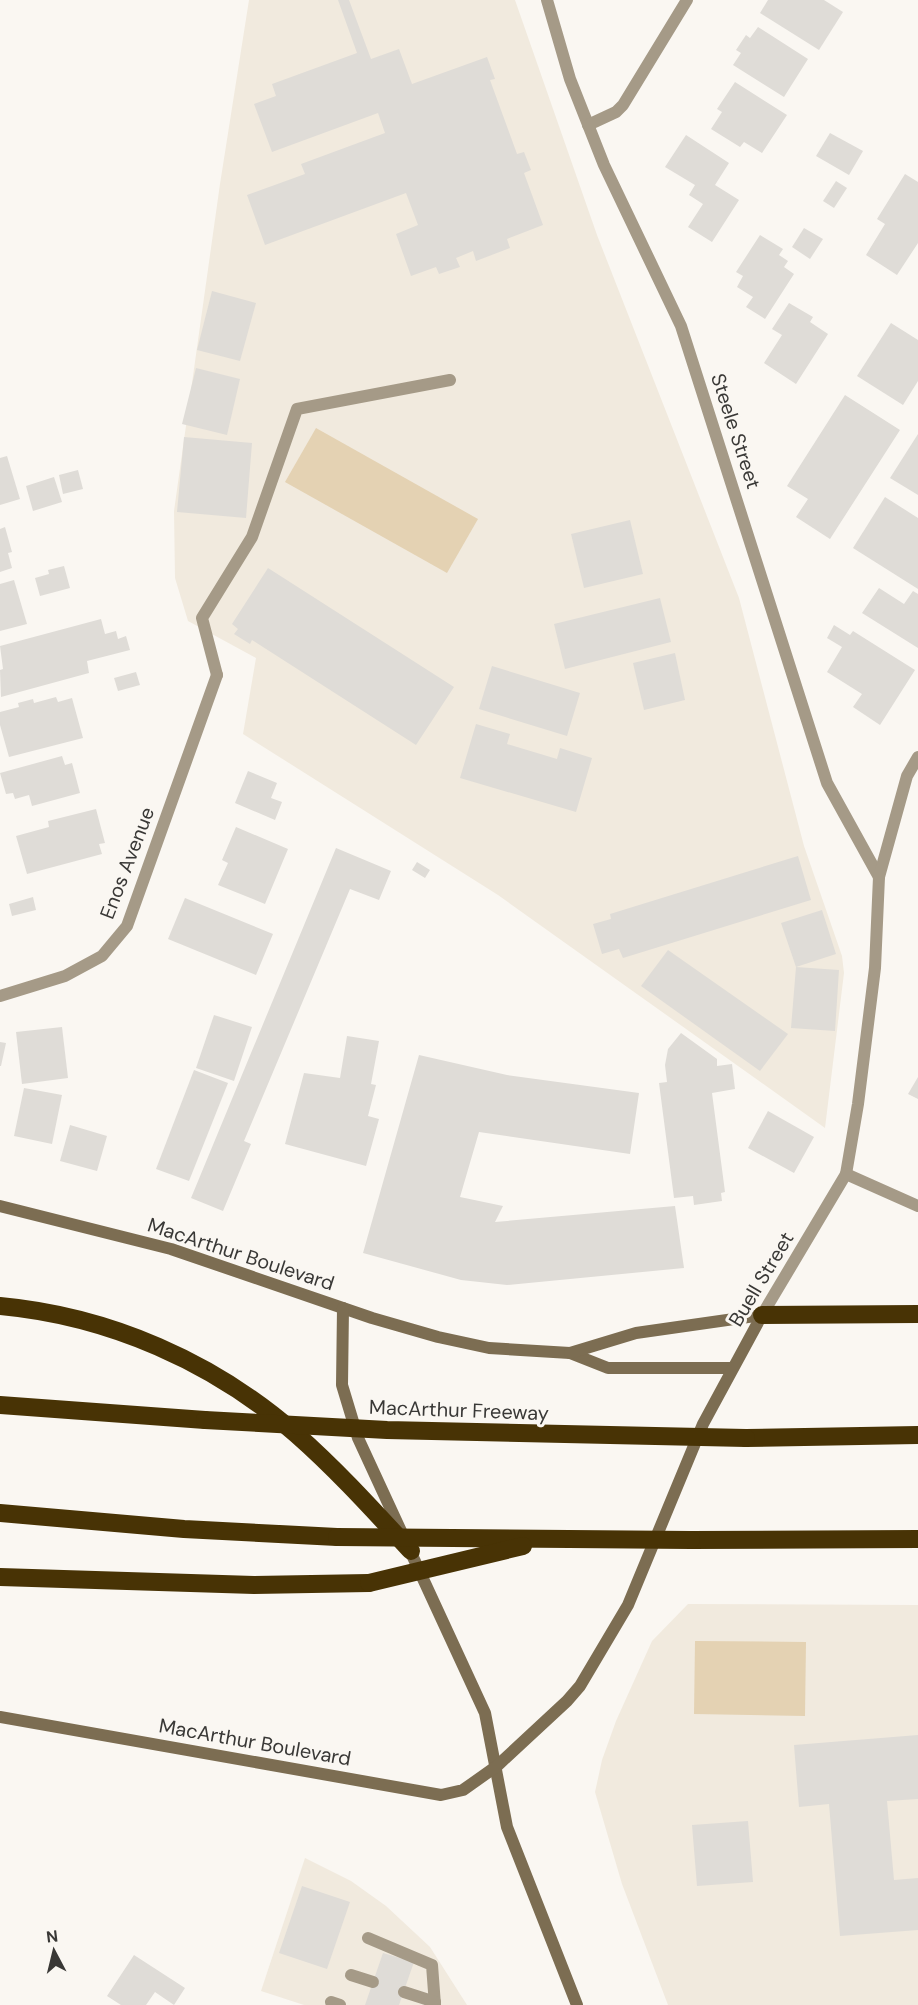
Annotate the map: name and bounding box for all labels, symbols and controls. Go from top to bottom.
street label: Steele Street [705,370,767,492]
street label: Enos Avenue [94,803,160,923]
street label: MacArthur Boulevard [144,1212,338,1296]
street label: Buell Street [723,1227,799,1331]
street label: MacArthur Freeway [369,1394,549,1426]
street label: MacArthur Boulevard [157,1712,353,1772]
north arrow [24,1921,84,1981]
text: N [45,1925,59,1948]

